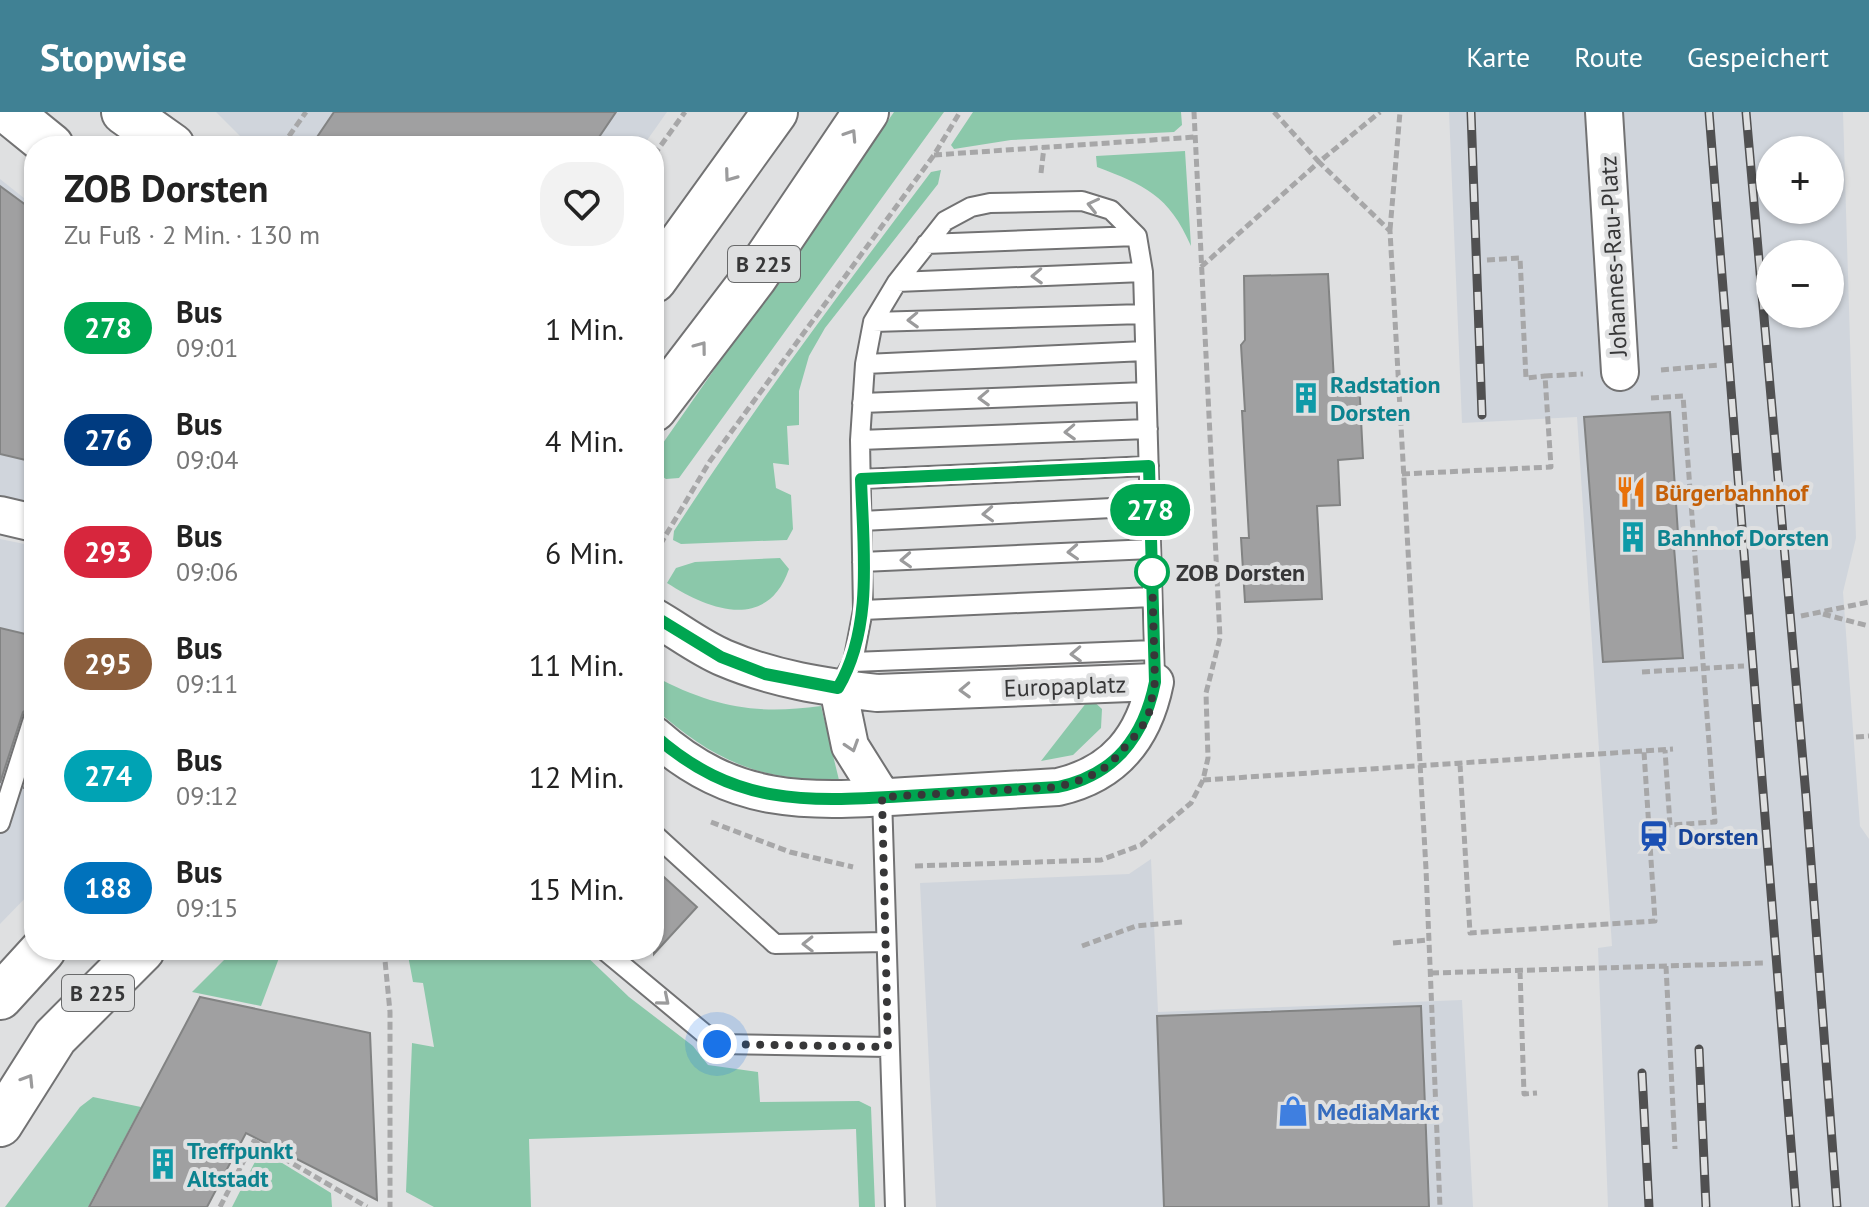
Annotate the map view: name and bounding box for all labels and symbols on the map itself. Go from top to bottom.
one-way arrow [841,129,856,144]
street label: Johannes-Rau-Platz [1592,155,1634,358]
one-way arrow [725,167,739,181]
one-way arrow [1086,197,1100,214]
road number: B 225 [728,246,800,282]
one-way arrow [1030,268,1043,285]
one-way arrow [906,312,919,329]
one-way arrow [692,342,706,356]
place label: Radstation Dorsten [1330,369,1441,428]
building icon: Radstation Dorsten [1289,381,1323,415]
one-way arrow [977,390,990,407]
one-way arrow [1063,424,1076,441]
restaurant icon: Bürgerbahnhof [1614,475,1648,509]
place label: Bürgerbahnhof [1655,477,1810,508]
line badge: 278 [1104,484,1196,536]
one-way arrow [981,505,994,522]
building icon: Bahnhof Dorsten [1616,520,1650,554]
place label: Bahnhof Dorsten [1657,522,1829,553]
one-way arrow [1066,543,1079,560]
one-way arrow [899,551,912,568]
marker: ZOB Dorsten [1135,555,1169,589]
place label: ZOB Dorsten [1176,557,1305,588]
one-way arrow [1069,645,1082,662]
street label: Europaplatz [1003,668,1127,704]
one-way arrow [958,681,971,698]
one-way arrow [843,739,859,753]
station icon: Dorsten [1637,819,1671,853]
place label: Dorsten [1678,821,1759,852]
one-way arrow [801,935,814,953]
road number: B 225 [62,975,134,1011]
one-way arrow [655,990,669,1005]
your location [697,1024,737,1064]
one-way arrow [18,1075,33,1089]
shop icon: MediaMarkt [1276,1094,1310,1128]
place label: MediaMarkt [1317,1096,1440,1127]
place label: Treffpunkt Altstadt [187,1135,294,1194]
building icon: Treffpunkt Altstadt [146,1147,180,1181]

